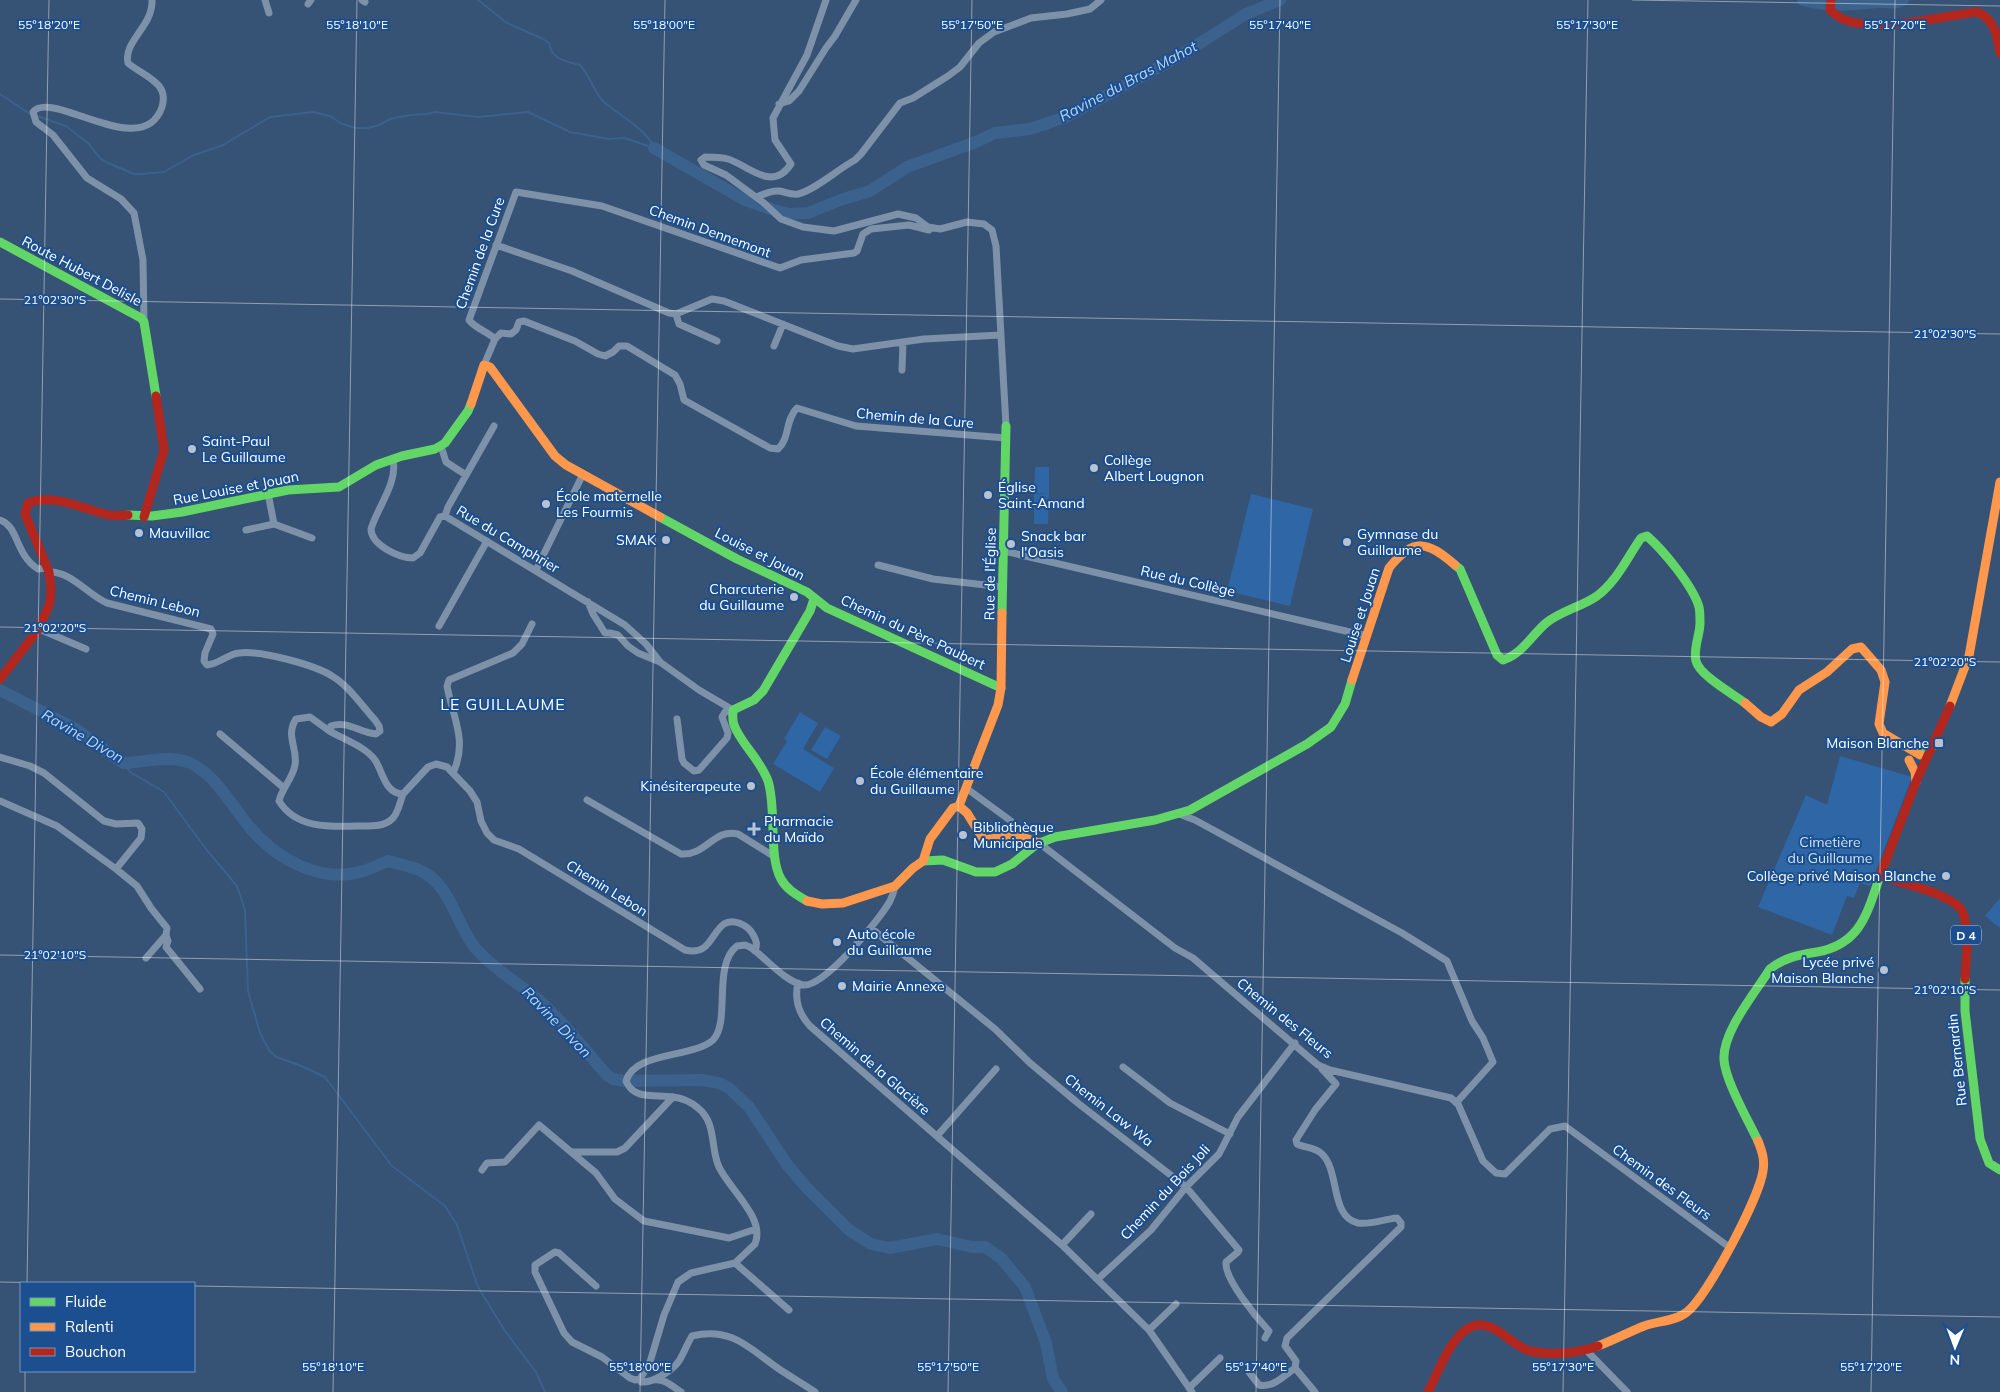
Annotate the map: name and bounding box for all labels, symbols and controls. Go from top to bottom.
text: 55°18'20"E [18,17,80,32]
text: 55°18'10"E [326,17,388,32]
text: 55°18'00"E [633,17,695,32]
text: 55°17'50"E [941,17,1003,32]
text: 55°17'40"E [1249,17,1311,32]
text: 55°17'30"E [1556,17,1618,32]
text: 55°17'20"E [1864,17,1926,32]
water label: Ravine du Bras Mahot [1056,36,1201,125]
street label: Chemin de la Cure [451,194,509,312]
street label: Chemin Dennemont [647,201,773,261]
street label: Route Hubert Delisle [19,232,145,310]
text: 21°02'30"S [24,292,86,307]
text: 21°02'30"S [1914,326,1976,341]
street label: Chemin de la Cure [855,404,975,432]
place label: Saint-Paul Le Guillaume [202,432,286,466]
marker: Saint-Paul Le Guillaume [186,443,198,455]
place label: Collège Albert Lougnon [1104,451,1204,485]
marker: Collège Albert Lougnon [1088,462,1100,474]
street label: Rue Louise et Jouan [172,467,300,509]
place label: Église Saint-Amand [998,478,1085,512]
place label: École maternelle Les Fourmis [556,487,662,521]
marker: Église Saint-Amand [982,489,994,501]
marker: École maternelle Les Fourmis [540,498,552,510]
street label: Rue du Camphrier [453,501,564,577]
place label: Mauvillac [149,524,210,542]
street label: Louise et Jouan [712,524,808,584]
place label: Gymnase du Guillaume [1357,525,1438,559]
marker: Mauvillac [133,527,145,539]
street label: Rue de l'Église [980,527,1000,621]
place label: Snack bar l'Oasis [1021,527,1087,561]
place label: SMAK [616,531,657,549]
marker: SMAK [660,534,672,546]
marker: Gymnase du Guillaume [1341,536,1353,548]
marker: Snack bar l'Oasis [1005,538,1017,550]
street label: Rue du Collège [1139,561,1237,601]
street label: Louise et Jouan [1336,565,1384,665]
place label: Charcuterie du Guillaume [699,580,784,614]
street label: Chemin Lebon [108,581,202,621]
marker: Charcuterie du Guillaume [788,591,800,603]
street label: Chemin du Père Paubert [838,591,988,673]
text: 21°02'20"S [24,620,86,635]
text: 21°02'20"S [1914,654,1976,669]
district label: LE GUILLAUME [440,694,566,714]
water label: Ravine Divon [39,705,128,767]
place label: Maison Blanche [1826,734,1929,752]
marker: Maison Blanche [1933,737,1945,749]
place label: École élémentaire du Guillaume [870,764,983,798]
marker: École élémentaire du Guillaume [854,775,866,787]
place label: Kinésiterapeute [640,777,741,795]
marker: Kinésiterapeute [745,780,757,792]
place label: Pharmacie du Maïdo [764,812,833,846]
place label: Bibliothèque Municipale [973,818,1054,852]
marker: Pharmacie du Maïdo [748,823,760,835]
marker: Bibliothèque Municipale [957,829,969,841]
park label: Cimetière du Guillaume [1788,833,1872,867]
street label: Chemin Lebon [563,856,651,920]
place label: Collège privé Maison Blanche [1747,867,1936,885]
marker: Collège privé Maison Blanche [1940,870,1952,882]
place label: Auto école du Guillaume [847,925,932,959]
road number: D 4 [1951,926,1981,944]
marker: Auto école du Guillaume [831,936,843,948]
text: 21°02'10"S [24,947,86,962]
place label: Lycée privé Maison Blanche [1771,953,1874,987]
marker: Lycée privé Maison Blanche [1878,964,1890,976]
street label: Chemin des Fleurs [1233,974,1337,1062]
place label: Mairie Annexe [852,977,945,995]
marker: Mairie Annexe [836,980,848,992]
water label: Ravine Divon [518,982,596,1062]
text: 21°02'10"S [1914,982,1976,997]
street label: Chemin de la Glacière [816,1013,934,1119]
street label: Rue Bernardin [1943,1013,1971,1107]
street label: Chemin Law Wa [1061,1070,1157,1150]
street label: Chemin des Fleurs [1609,1140,1715,1224]
street label: Chemin du Bois Joli [1116,1141,1214,1243]
legend [20,1282,195,1372]
text: Fluide [65,1292,106,1311]
text: Ralenti [65,1317,114,1336]
north arrow [1930,1322,1980,1372]
text: Bouchon [65,1342,126,1361]
text: N [1949,1351,1960,1369]
text: 55°18'10"E [302,1359,364,1374]
text: 55°18'00"E [609,1359,671,1374]
text: 55°17'50"E [917,1359,979,1374]
text: 55°17'40"E [1225,1359,1287,1374]
text: 55°17'30"E [1532,1359,1594,1374]
text: 55°17'20"E [1840,1359,1902,1374]

